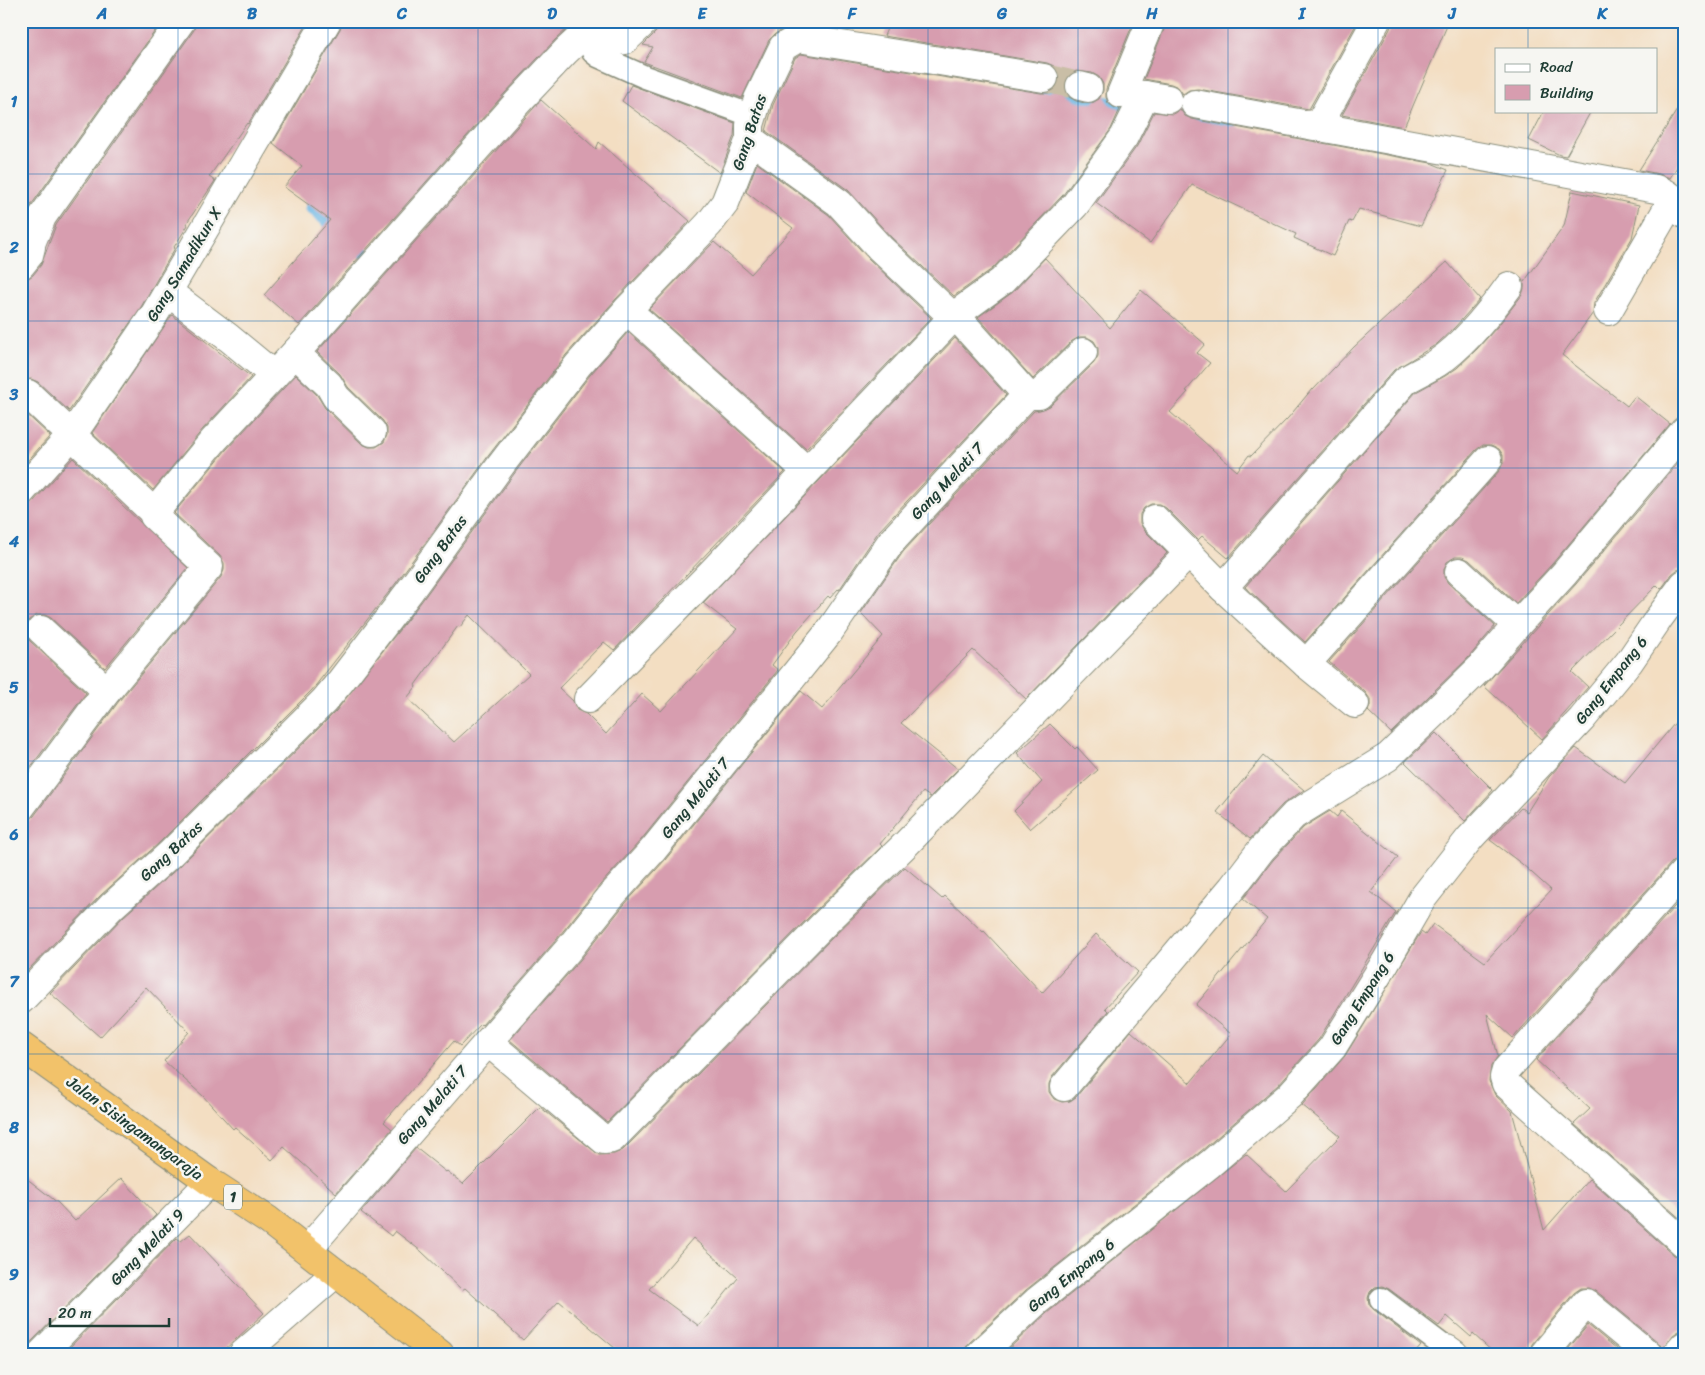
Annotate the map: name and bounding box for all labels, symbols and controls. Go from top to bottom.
text: A [96,0,107,28]
text: B [247,0,258,28]
text: C [396,0,408,28]
text: D [547,0,557,28]
text: E [698,0,708,28]
text: F [847,0,858,28]
text: G [996,0,1008,28]
text: H [1145,0,1158,28]
text: I [1298,0,1307,28]
text: J [1447,0,1457,28]
text: K [1596,0,1608,28]
legend [1495,48,1658,112]
text: Road [1540,54,1573,80]
text: Building [1540,80,1594,106]
text: 1 [11,87,18,116]
street label: Gang Batas [723,89,775,174]
street label: Gang Samadikun X [138,200,230,327]
text: 2 [8,233,19,262]
text: 3 [9,380,19,409]
street label: Gang Melati 7 [903,435,992,527]
street label: Gang Batas [405,508,475,589]
text: 4 [8,527,19,556]
street label: Gang Empang 6 [1567,629,1655,731]
text: 5 [9,673,19,702]
street label: Gang Melati 7 [653,750,738,845]
street label: Gang Batas [132,813,210,889]
text: 6 [8,820,19,849]
street label: Gang Empang 6 [1321,945,1403,1051]
text: 7 [9,967,20,996]
street label: Gang Melati 7 [389,1058,476,1152]
street label: Jalan Sisingamangaraja [59,1067,210,1188]
text: 8 [8,1113,19,1142]
road number: 1 [224,1184,242,1210]
street label: Gang Melati 9 [102,1201,192,1293]
street label: Gang Empang 6 [1021,1230,1121,1320]
text: 9 [9,1260,19,1289]
scale bar [50,1295,169,1327]
text: 20 m [58,1300,92,1326]

